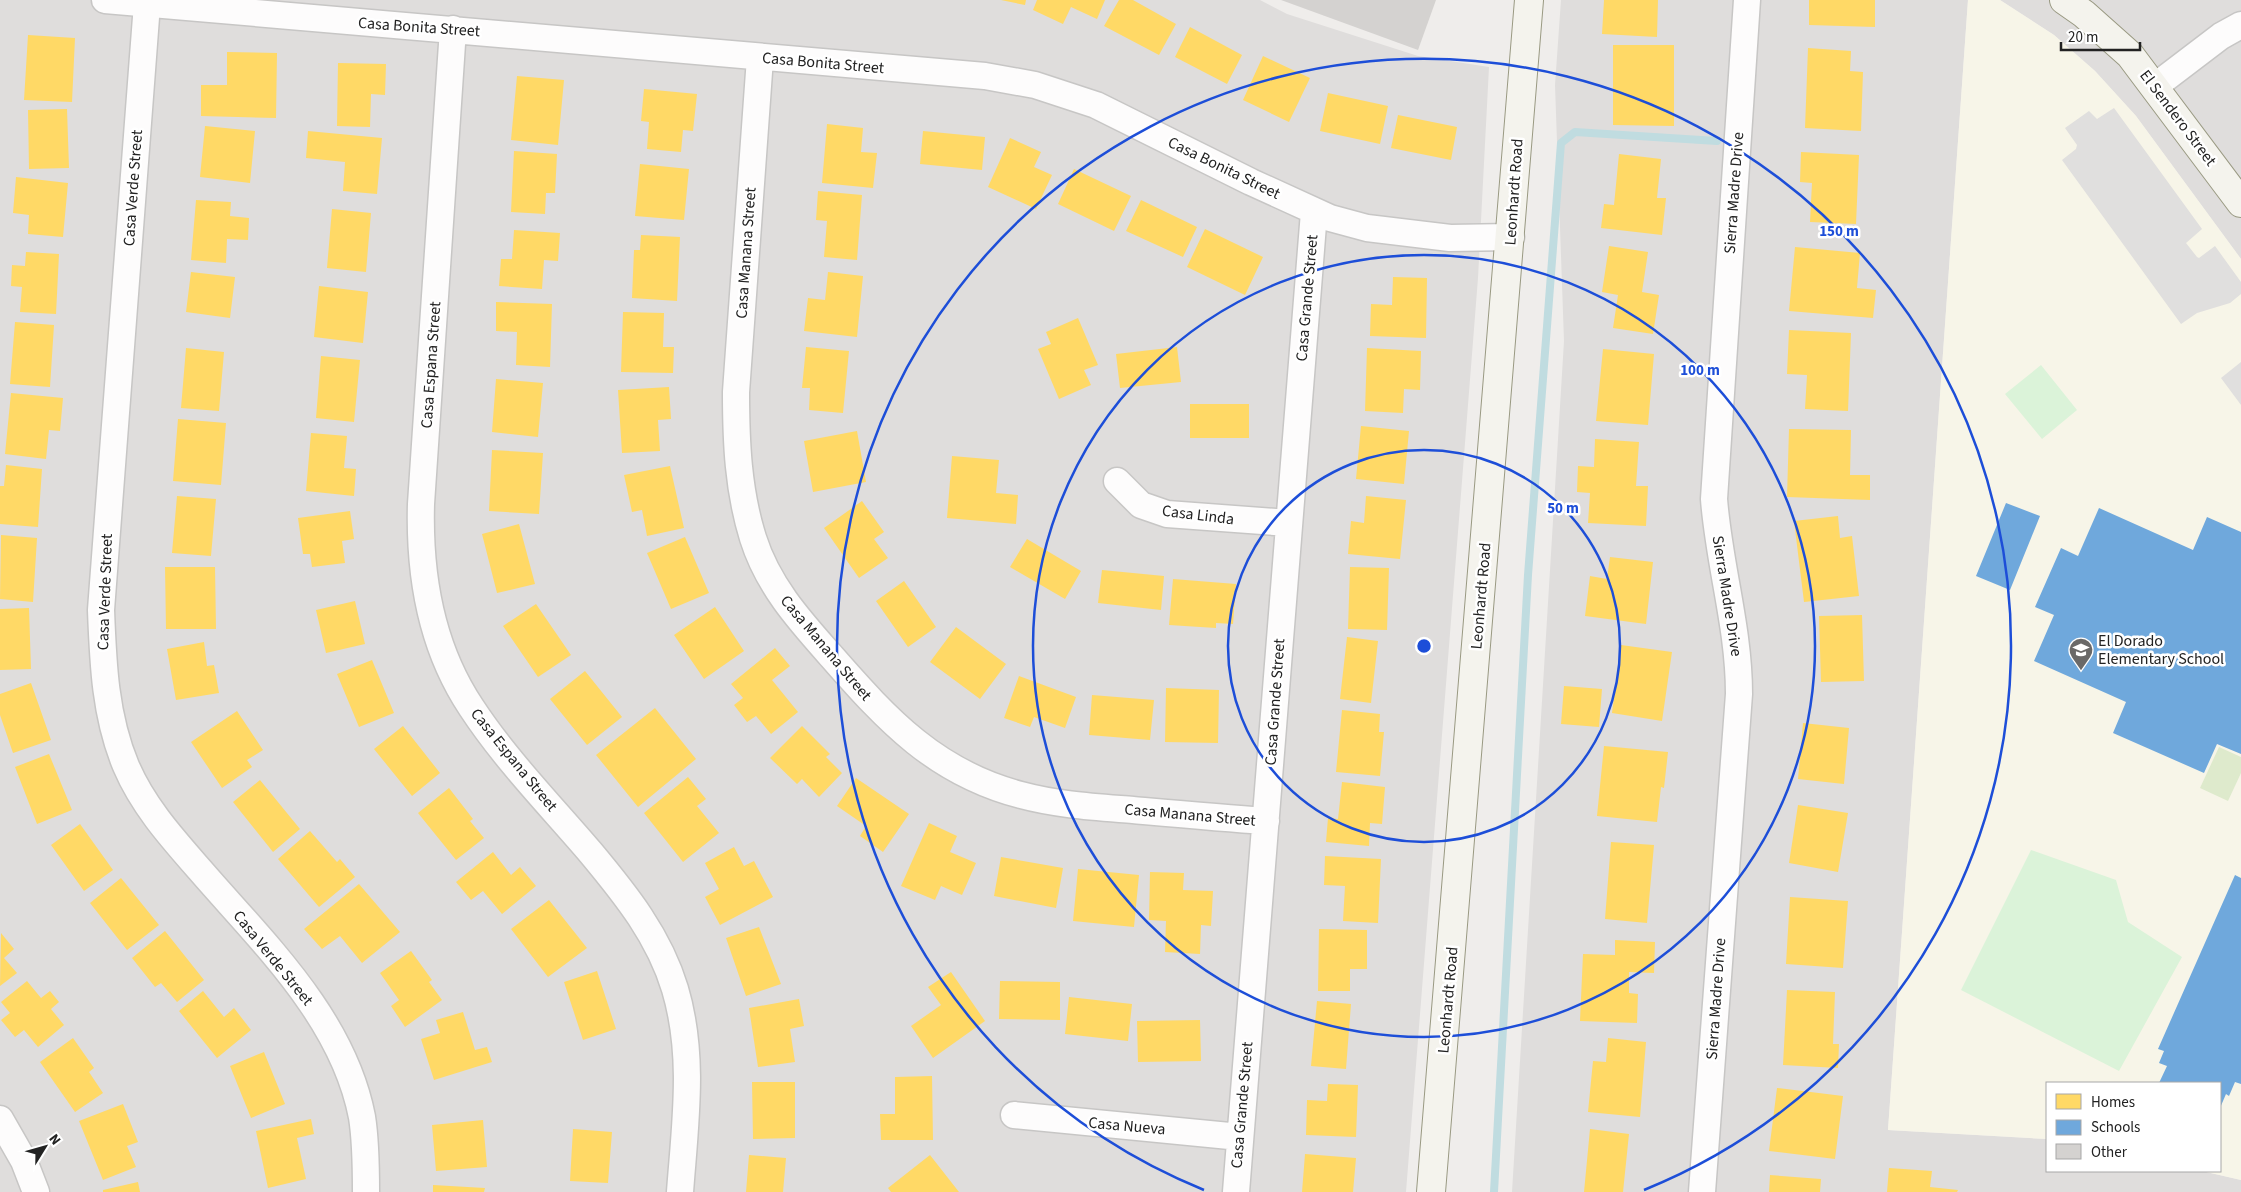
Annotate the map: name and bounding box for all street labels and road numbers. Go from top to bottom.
street label: Casa Bonita Street [357,12,481,42]
street label: Casa Bonita Street [761,47,885,79]
street label: El Sendero Street [2135,65,2222,171]
street label: Casa Verde Street [118,128,148,247]
street label: Casa Bonita Street [1164,131,1284,205]
street label: Sierra Madre Drive [1719,131,1749,255]
street label: Leonhardt Road [1499,138,1529,246]
street label: Casa Manana Street [730,186,762,320]
street label: Casa Grande Street [1291,233,1324,362]
street label: Casa Espana Street [416,300,446,429]
street label: Casa Linda [1161,500,1235,530]
street label: Casa Verde Street [92,533,118,651]
street label: Sierra Madre Drive [1707,534,1747,658]
street label: Leonhardt Road [1465,542,1497,650]
street label: Casa Manana Street [775,590,877,706]
street label: Casa Grande Street [1260,637,1290,766]
street label: Casa Espana Street [465,704,563,817]
street label: Casa Manana Street [1123,798,1257,832]
street label: Casa Verde Street [228,906,319,1011]
street label: Sierra Madre Drive [1701,937,1731,1061]
street label: Leonhardt Road [1432,946,1464,1054]
street label: Casa Grande Street [1226,1040,1259,1169]
street label: Casa Nueva [1087,1112,1167,1140]

